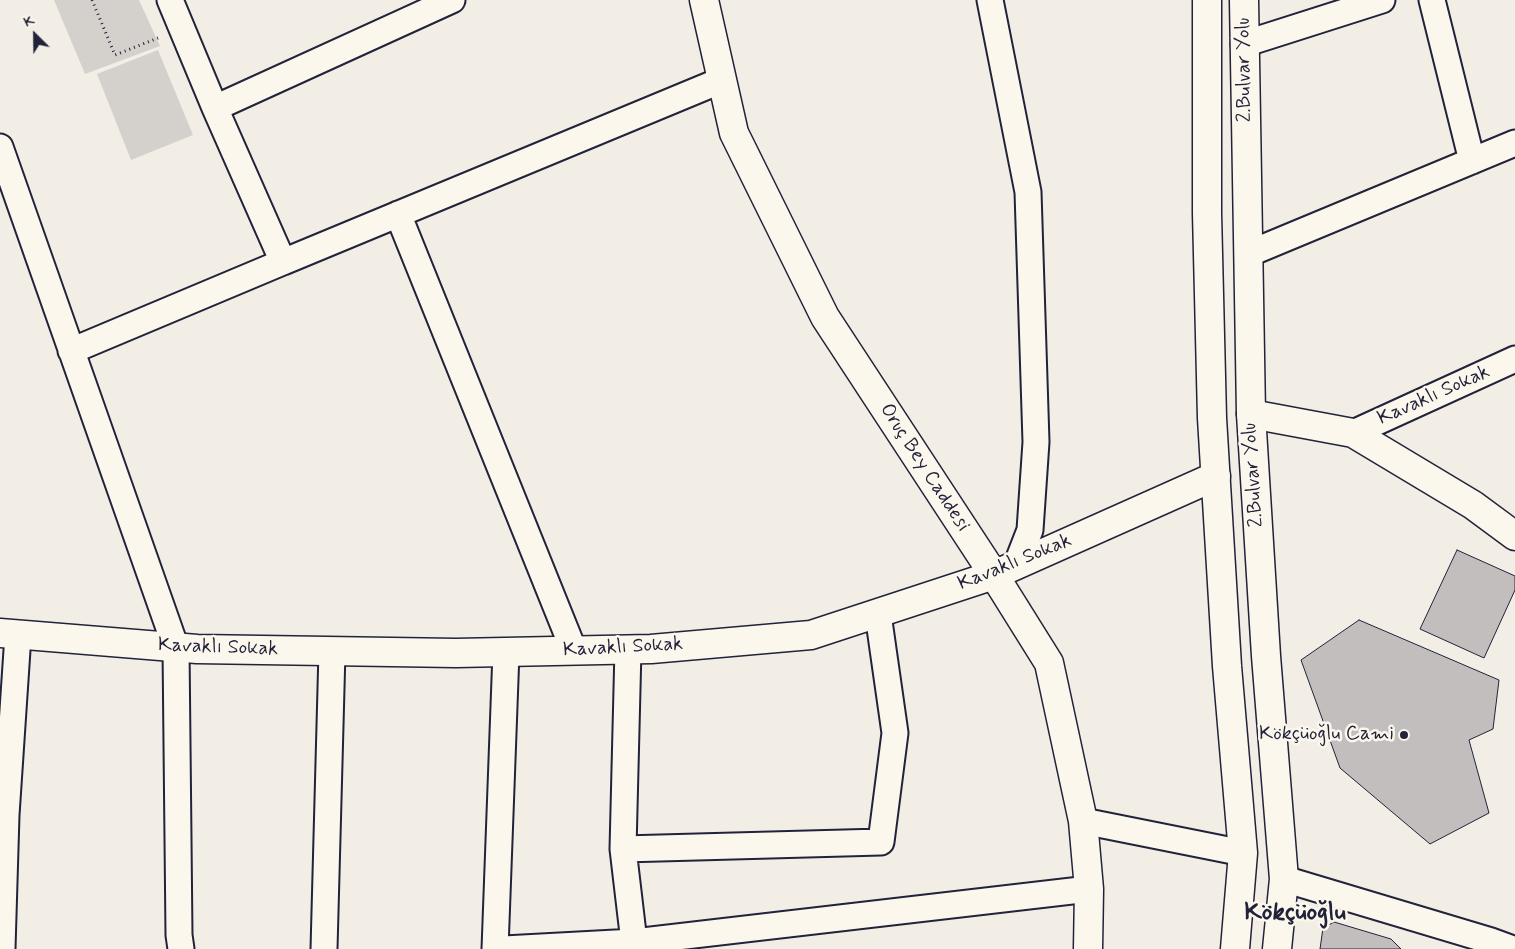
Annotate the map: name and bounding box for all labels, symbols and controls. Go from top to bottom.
north arrow [10,10,60,60]
text: K [21,11,37,31]
street label: 2.Bulvar Yolu [1232,17,1258,123]
street label: Kavaklı Sokak [1374,361,1494,431]
street label: Oruç Bey Caddesi [874,399,974,537]
street label: 2.Bulvar Yolu [1238,422,1270,528]
street label: Kavaklı Sokak [955,529,1075,597]
street label: Kavaklı Sokak [562,633,684,663]
street label: Kavaklı Sokak [157,634,279,662]
place label: Kökçüoğlu Cami [1259,723,1394,747]
marker: Kökçüoğlu Cami [1398,729,1410,741]
district label: Kökçüoğlu [1244,899,1346,929]

